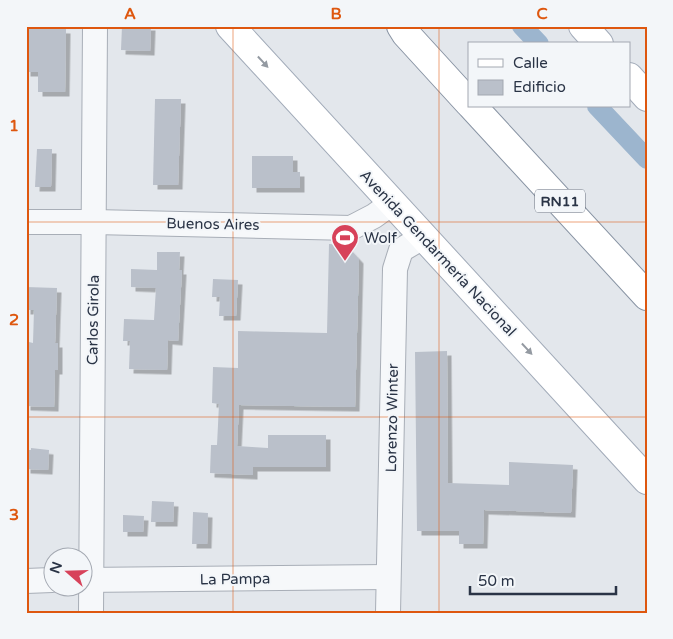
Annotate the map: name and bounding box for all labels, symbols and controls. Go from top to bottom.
text: A [124,4,136,24]
text: B [330,4,342,24]
text: C [536,4,548,24]
legend [468,42,630,108]
text: Calle [513,54,548,72]
one-way arrow [257,56,269,68]
text: Edificio [513,78,566,96]
text: 1 [9,116,19,136]
street label: Avenida Gendarmería Nacional [356,166,520,340]
road number: RN11 [535,190,585,212]
street label: Buenos Aires [166,214,260,234]
sports icon: Wolf [330,223,360,262]
place label: Wolf [364,229,397,247]
street label: Carlos Girola [83,275,103,365]
text: 2 [9,310,19,330]
one-way arrow [521,343,533,355]
street label: Lorenzo Winter [382,363,402,473]
text: 3 [9,505,19,525]
north arrow [42,546,92,596]
text: N [46,560,66,576]
scale bar [470,564,617,596]
street label: La Pampa [199,569,271,589]
text: 50 m [478,572,515,590]

